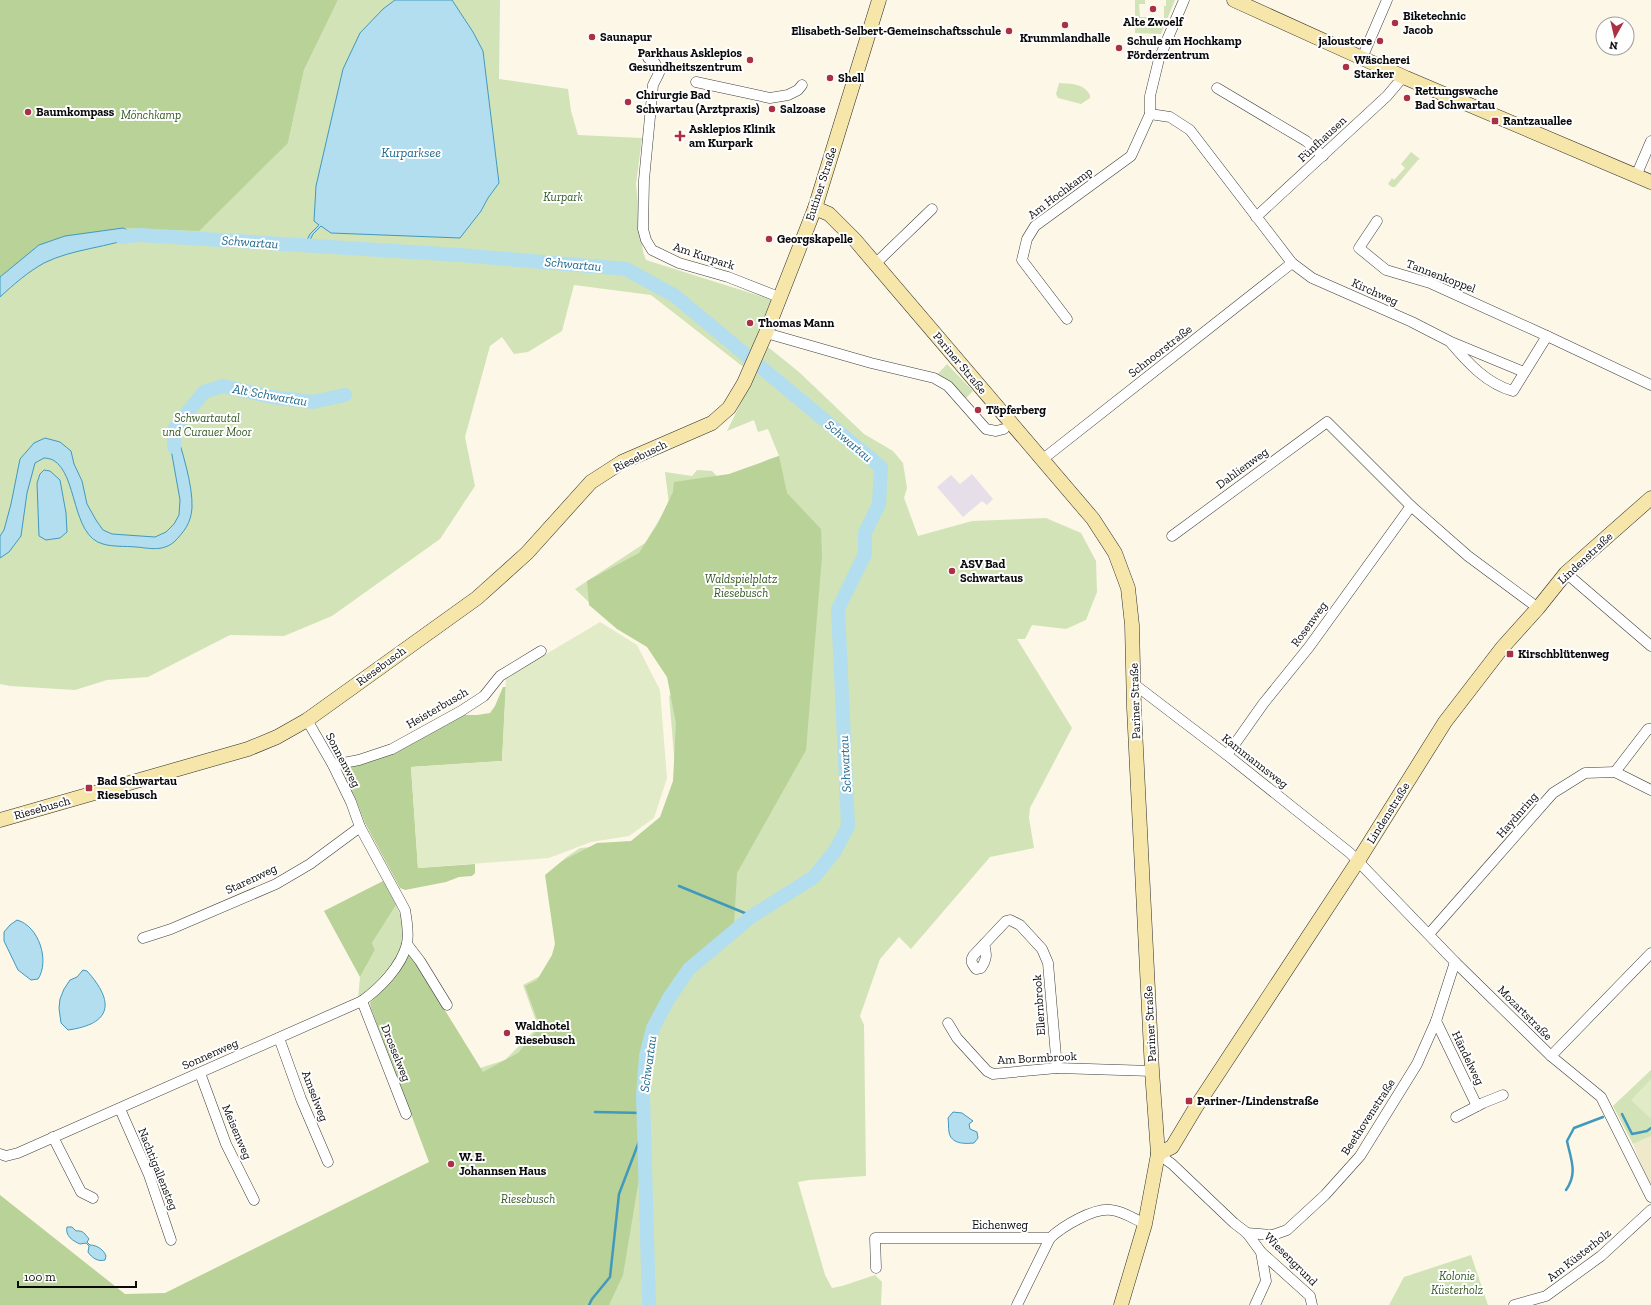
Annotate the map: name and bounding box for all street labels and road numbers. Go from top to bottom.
street label: Fünfhausen [1295,113,1349,165]
street label: Eutiner Straße [802,145,840,223]
street label: Am Hochkamp [1025,164,1095,222]
street label: Am Kurpark [671,239,737,273]
street label: Tannenkoppel [1404,256,1478,296]
street label: Kirchweg [1350,276,1401,309]
street label: Schnoorstraße [1125,322,1195,380]
street label: Pariner Straße [930,329,990,397]
street label: Riesebusch [611,437,669,475]
street label: Dahlienweg [1213,444,1271,492]
street label: Lindenstraße [1555,529,1616,587]
street label: Rosenweg [1288,598,1330,649]
street label: Riesebusch [353,643,409,689]
street label: Pariner Straße [1127,662,1143,739]
street label: Heisterbusch [404,685,471,731]
street label: Sonnenweg [323,730,363,790]
street label: Kammannsweg [1219,731,1291,791]
street label: Lindenstraße [1364,779,1413,846]
street label: Haydnring [1493,789,1541,841]
street label: Riesebusch [12,793,72,823]
street label: Starenweg [223,861,279,897]
street label: Ellernbrook [1030,973,1048,1036]
street label: Mozartstraße [1495,983,1555,1043]
street label: Pariner Straße [1141,985,1159,1062]
street label: Drosselweg [378,1022,414,1084]
street label: Händelweg [1449,1029,1487,1088]
street label: Sonnenweg [180,1035,241,1073]
street label: Am Bormbrook [997,1049,1078,1067]
street label: Amselweg [299,1069,331,1124]
street label: Beethovenstraße [1338,1076,1398,1158]
street label: Meisenweg [219,1103,255,1162]
street label: Nachtigallensteg [135,1126,181,1213]
street label: Eichenweg [972,1218,1029,1232]
street label: Am Küsterholz [1544,1225,1614,1284]
street label: Wiesengrund [1261,1229,1321,1289]

